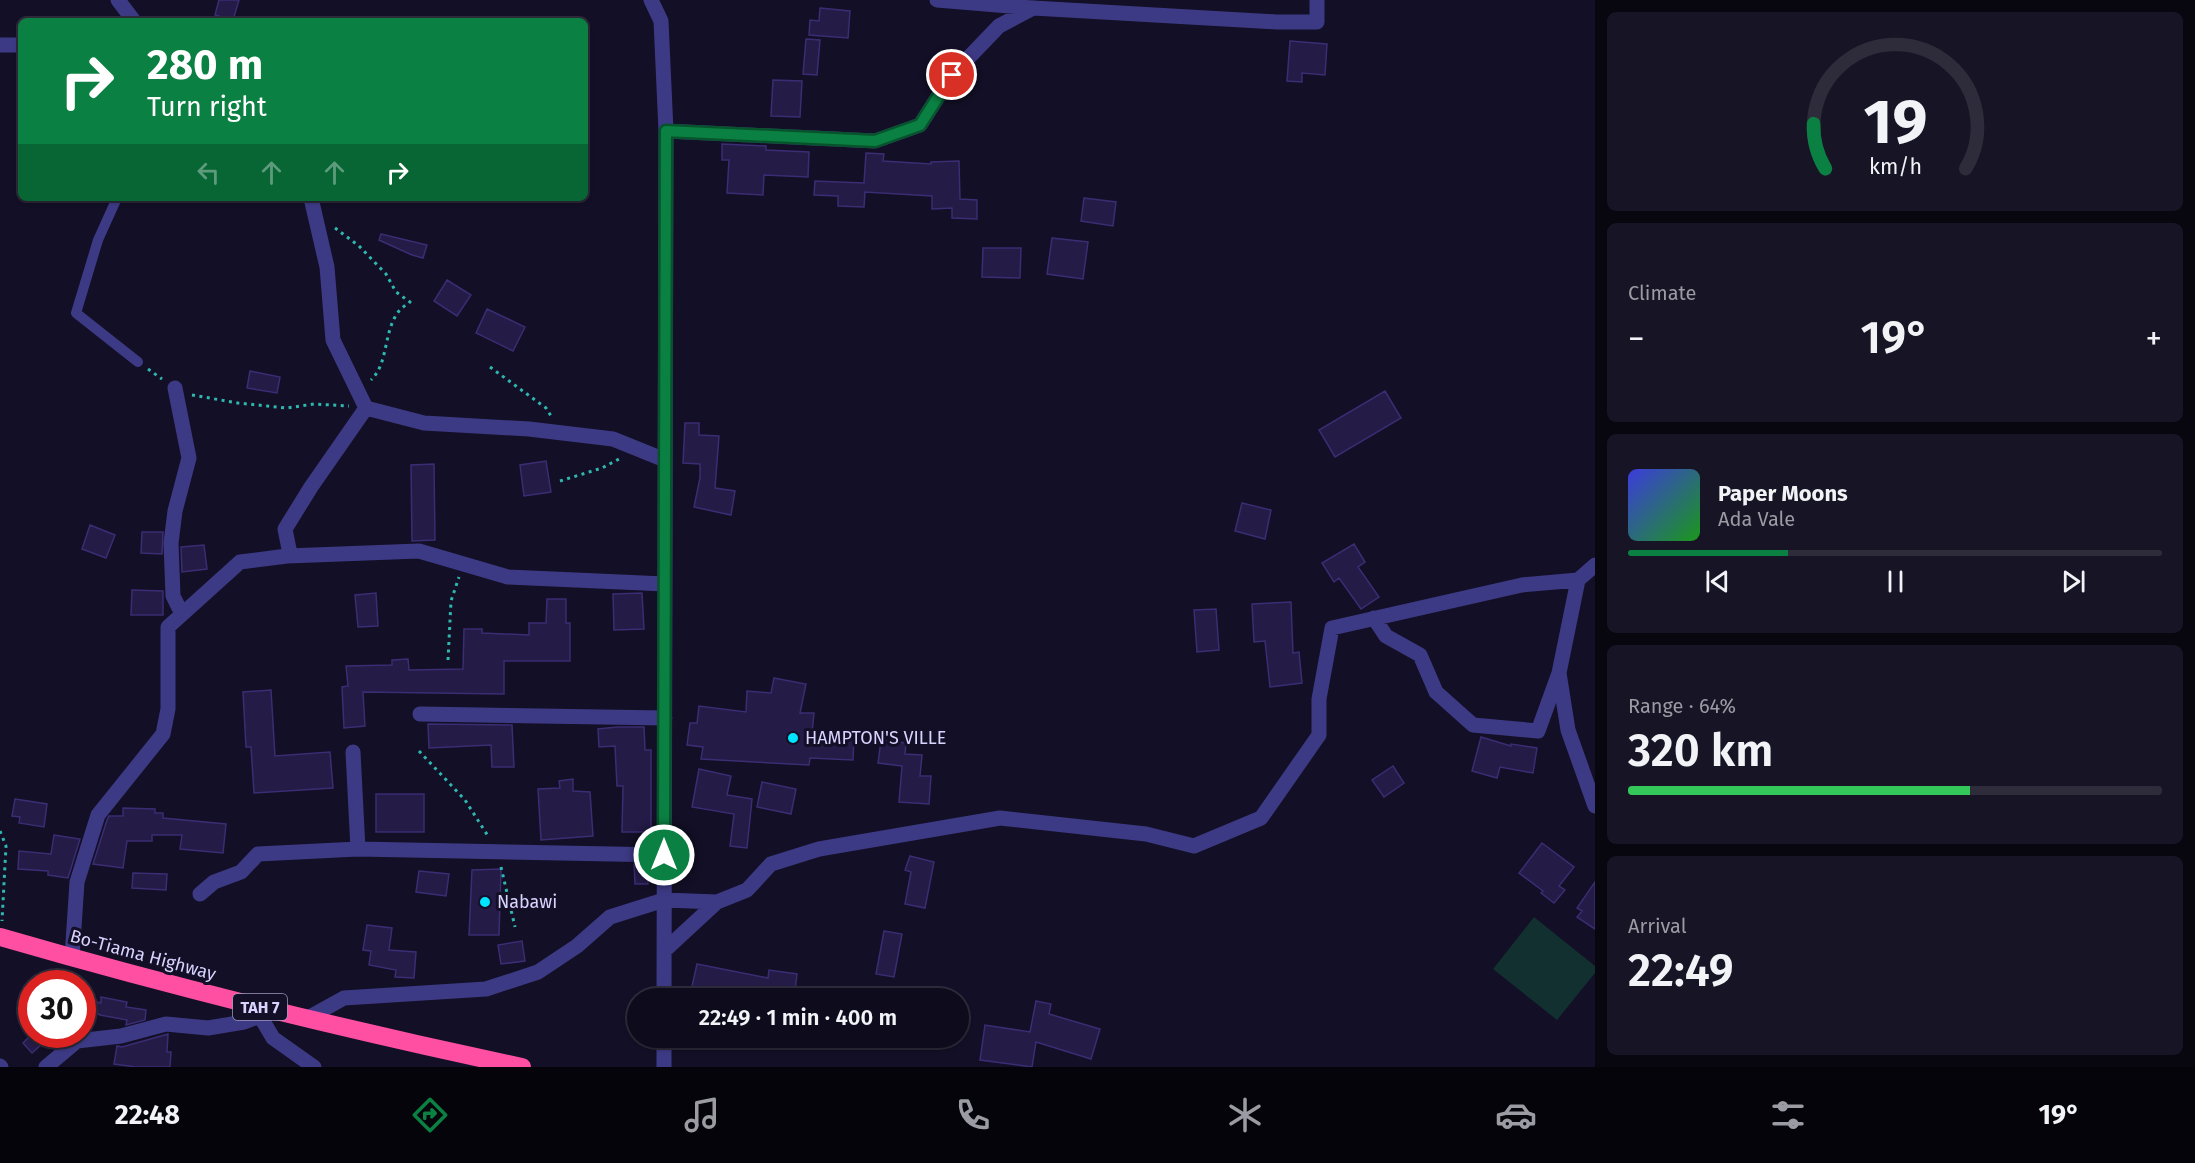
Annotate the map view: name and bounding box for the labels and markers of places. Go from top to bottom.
pin [926,49,977,100]
place label: HAMPTON'S VILLE [805,727,946,749]
marker: HAMPTON'S VILLE [786,731,800,745]
place label: Nabawi [497,891,557,913]
marker: Nabawi [478,895,492,909]

